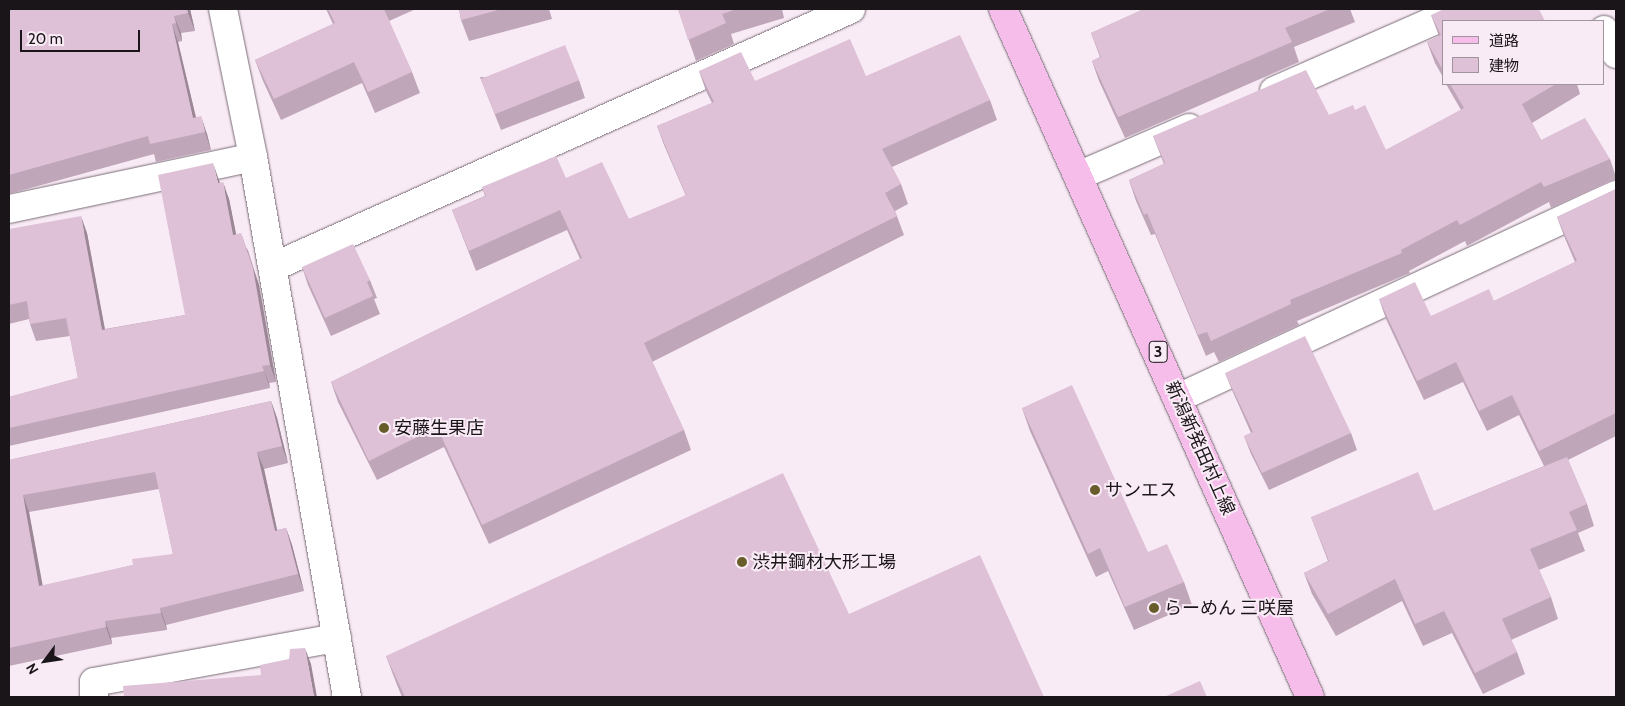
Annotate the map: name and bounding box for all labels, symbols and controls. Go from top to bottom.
scale bar [22,20,142,52]
legend [1442,20,1605,85]
text: 20 m [28,30,63,48]
text: 道路 [1489,32,1519,50]
text: 建物 [1489,57,1519,75]
road number: 3 [1148,338,1168,366]
street label: 新潟新発田村上線 [1161,378,1239,518]
place label: 安藤生果店 [394,417,484,439]
marker: 安藤生果店 [378,422,390,434]
place label: サンエス [1105,479,1177,501]
marker: サンエス [1089,484,1101,496]
place label: 渋井鋼材大形工場 [752,551,896,573]
marker: 渋井鋼材大形工場 [736,556,748,568]
place label: らーめん 三咲屋 [1164,597,1294,619]
marker: らーめん 三咲屋 [1148,602,1160,614]
north arrow [20,636,70,686]
text: N [22,660,42,678]

